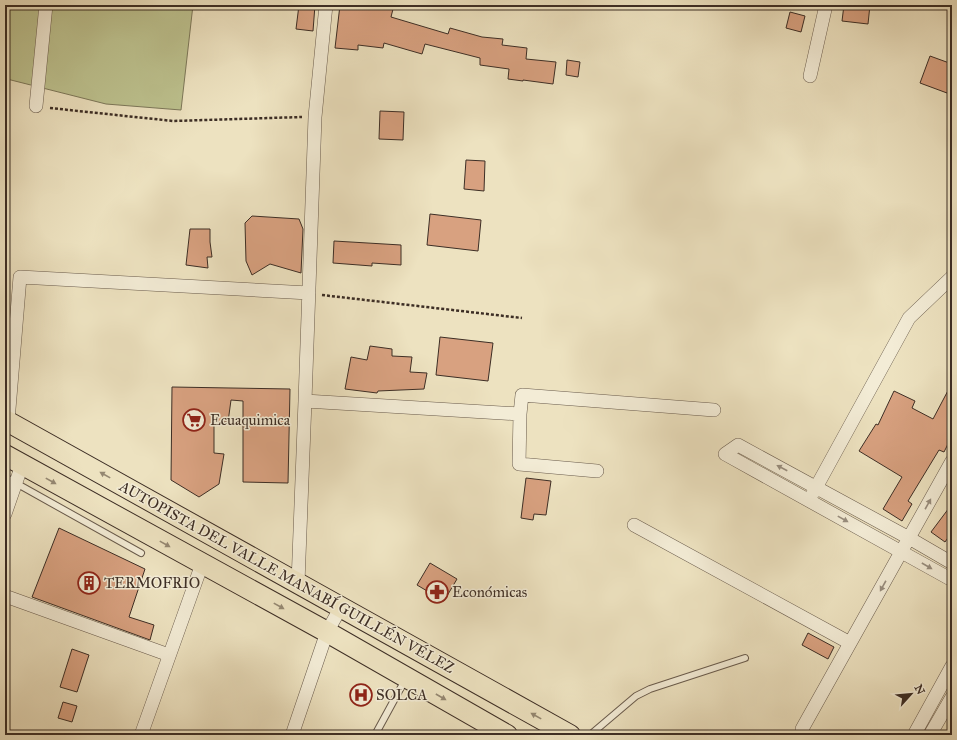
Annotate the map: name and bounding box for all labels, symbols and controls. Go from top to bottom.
supermarket icon: Ecuaquimica [181,407,207,433]
place label: Ecuaquimica [210,411,291,430]
one-way arrow [776,465,787,472]
one-way arrow [99,472,110,478]
street label: AUTOPISTA DEL VALLE MANABÍ GUILLÉN VÉLEZ [115,476,458,677]
one-way arrow [46,477,57,484]
one-way arrow [925,498,931,510]
one-way arrow [837,516,849,523]
one-way arrow [159,540,171,547]
one-way arrow [921,563,933,570]
building icon: TERMOFRIO [76,570,102,596]
place label: TERMOFRIO [104,574,200,592]
pharmacy icon: Económicas [424,579,450,605]
one-way arrow [879,580,886,592]
place label: Económicas [452,583,527,601]
one-way arrow [273,603,285,610]
north arrow [891,674,931,714]
hospital icon: SOLCA [348,682,374,708]
text: N [912,683,928,697]
place label: SOLCA [376,686,427,704]
one-way arrow [436,694,447,701]
one-way arrow [530,713,542,719]

